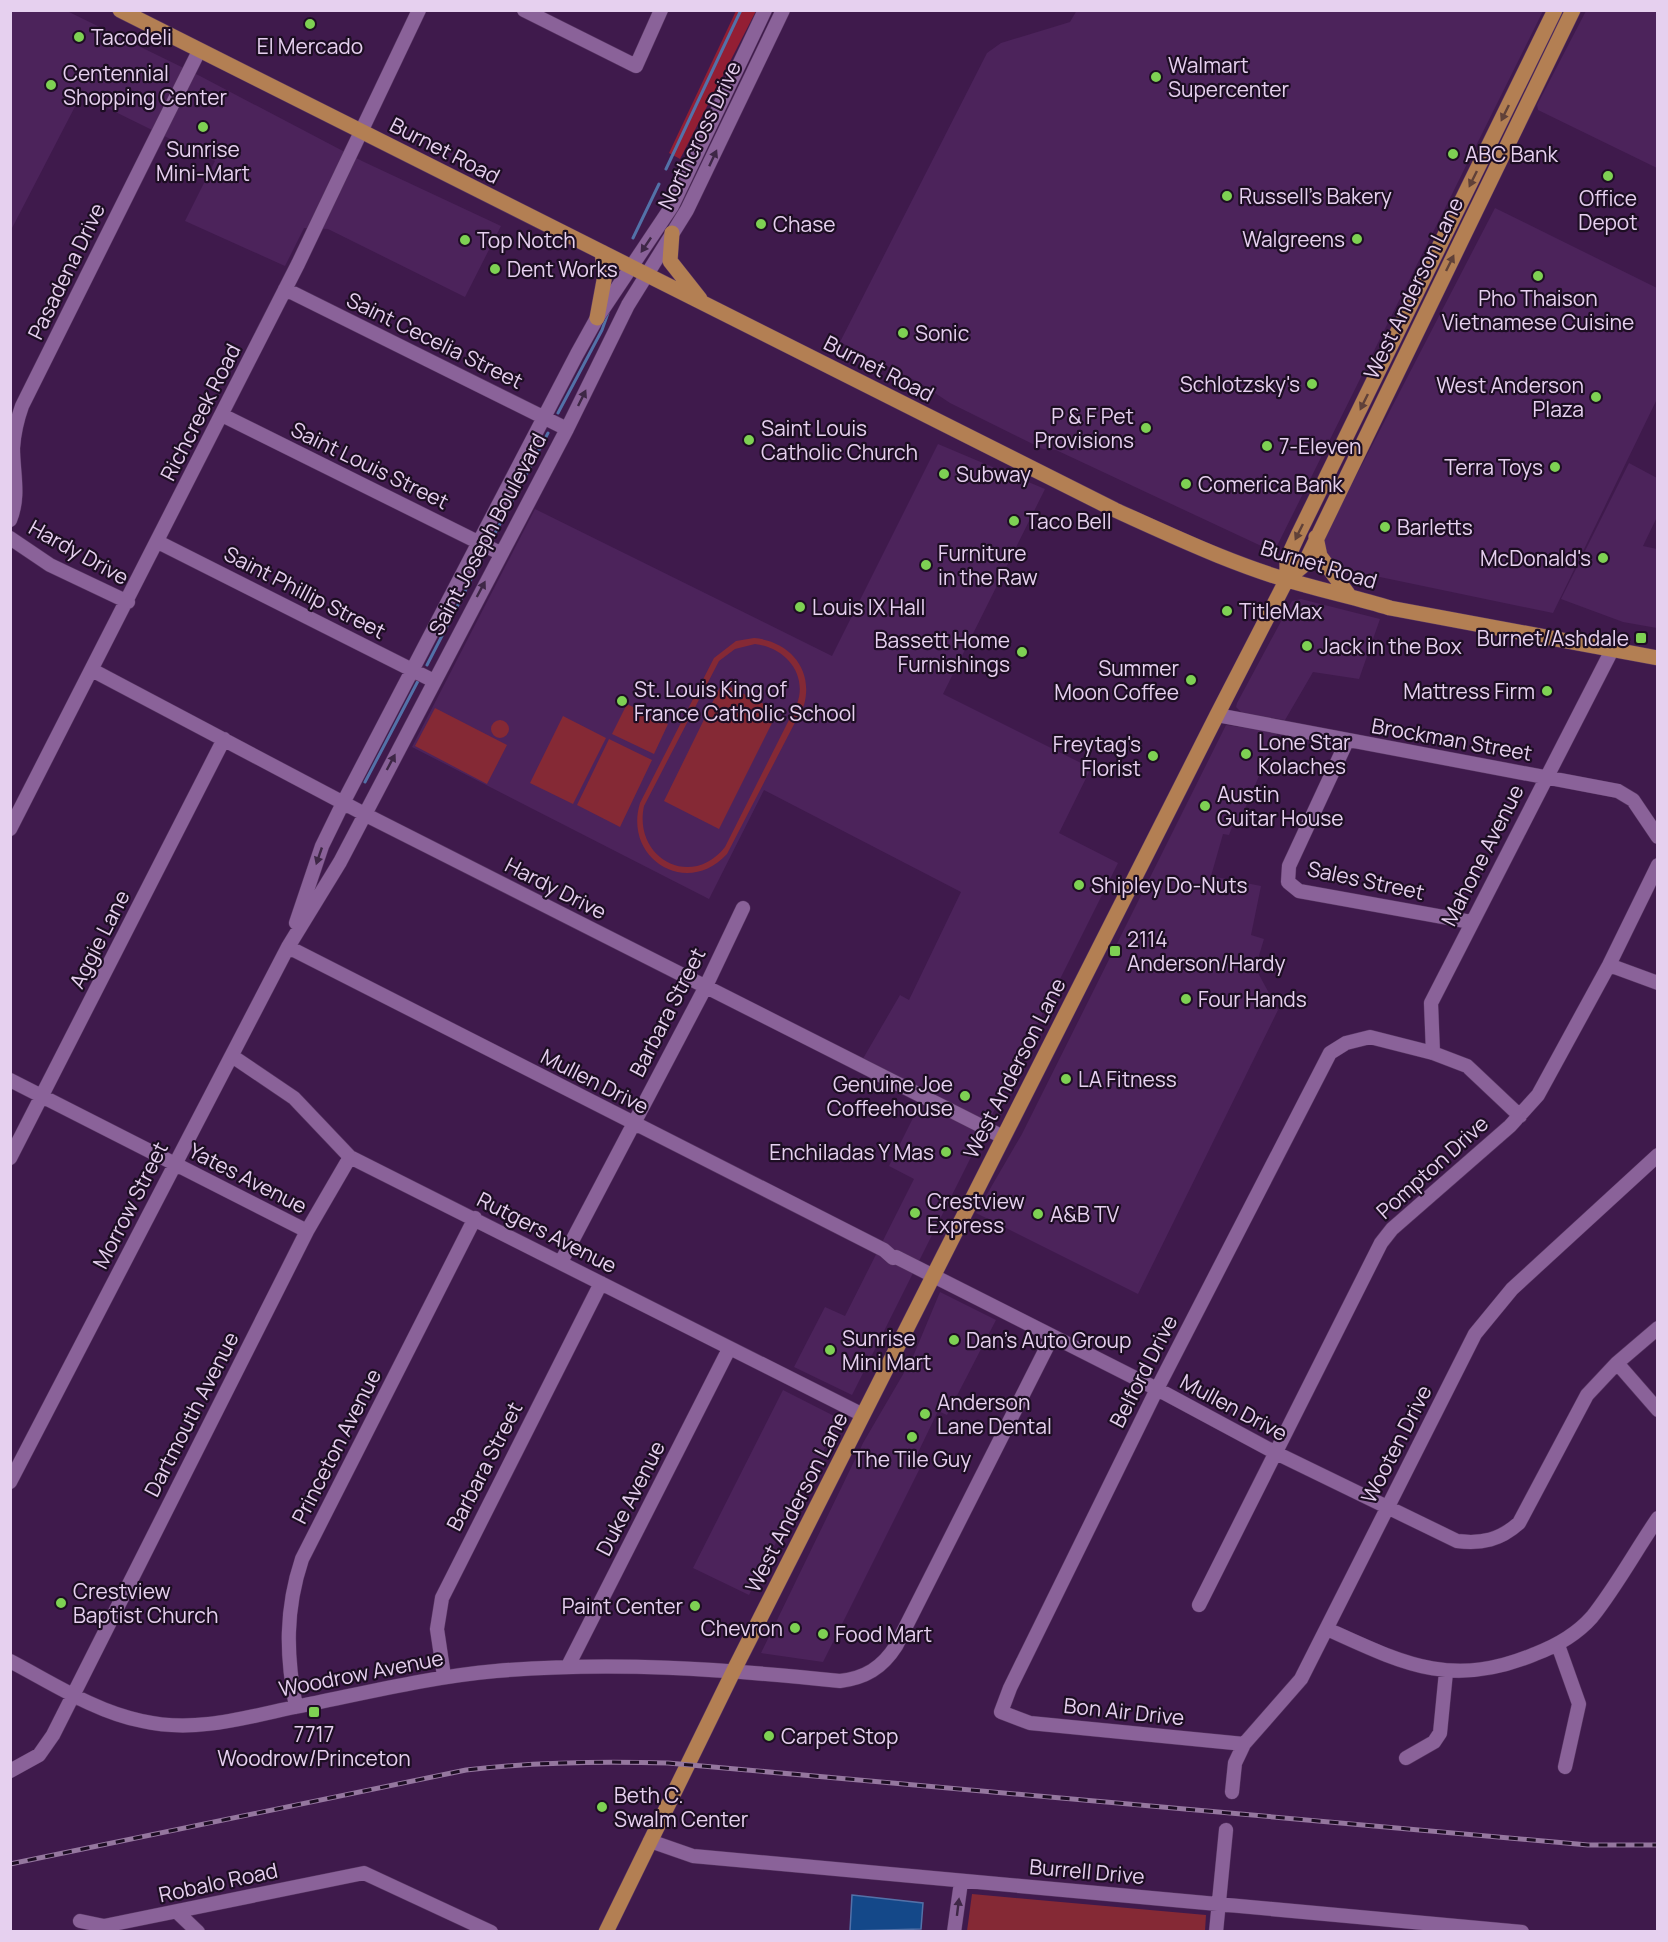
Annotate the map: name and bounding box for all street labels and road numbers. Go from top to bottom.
street label: Northcross Drive [651,56,747,214]
street label: Burnet Road [385,110,505,190]
street label: West Anderson Lane [1357,192,1469,384]
street label: Pasadena Drive [21,198,111,344]
street label: Saint Cecelia Street [342,285,528,395]
street label: Burnet Road [819,328,939,408]
street label: Richcreek Road [153,339,247,485]
street label: Saint Louis Street [287,415,453,515]
street label: Saint Joseph Boulevard [422,428,552,640]
street label: Hardy Drive [24,513,134,591]
street label: Burnet Road [1258,533,1380,595]
street label: Saint Phillip Street [219,539,391,645]
street label: Brockman Street [1370,711,1534,767]
street label: Mahone Avenue [1434,780,1530,930]
street label: Hardy Drive [501,851,611,925]
street label: Sales Street [1305,854,1427,906]
street label: Aggie Lane [62,885,136,993]
street label: Barbara Street [623,943,711,1081]
street label: West Anderson Lane [956,973,1072,1163]
street label: Mullen Drive [536,1042,654,1120]
street label: Pompton Drive [1370,1109,1494,1225]
street label: Yates Avenue [184,1136,312,1220]
street label: Morrow Street [86,1137,174,1273]
street label: Rutgers Avenue [472,1185,622,1279]
street label: Belford Drive [1103,1310,1183,1432]
street label: Dartmouth Avenue [137,1327,245,1501]
street label: Princeton Avenue [285,1364,387,1528]
street label: Mullen Drive [1175,1367,1293,1447]
street label: Wooten Drive [1354,1380,1438,1508]
street label: Barbara Street [440,1397,528,1535]
street label: West Anderson Lane [738,1407,854,1597]
street label: Duke Avenue [589,1436,671,1560]
street label: Woodrow Avenue [276,1643,446,1703]
street label: Bon Air Drive [1062,1691,1186,1731]
street label: Burrell Drive [1028,1852,1146,1890]
street label: Robalo Road [156,1856,280,1908]

